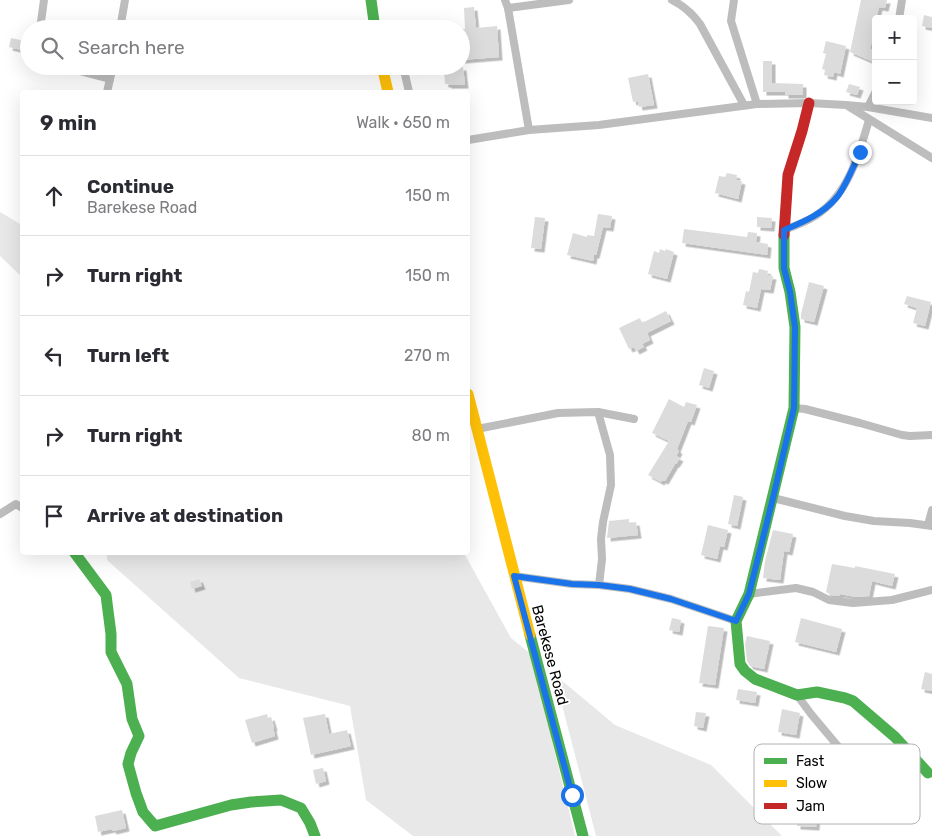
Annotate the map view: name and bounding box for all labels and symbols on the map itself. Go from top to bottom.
route end [849,141,872,164]
street label: Barekese Road [528,603,572,707]
legend [754,744,920,824]
text: Fast [796,753,825,770]
text: Slow [796,775,827,792]
route start [561,784,584,807]
text: Jam [796,798,825,815]

